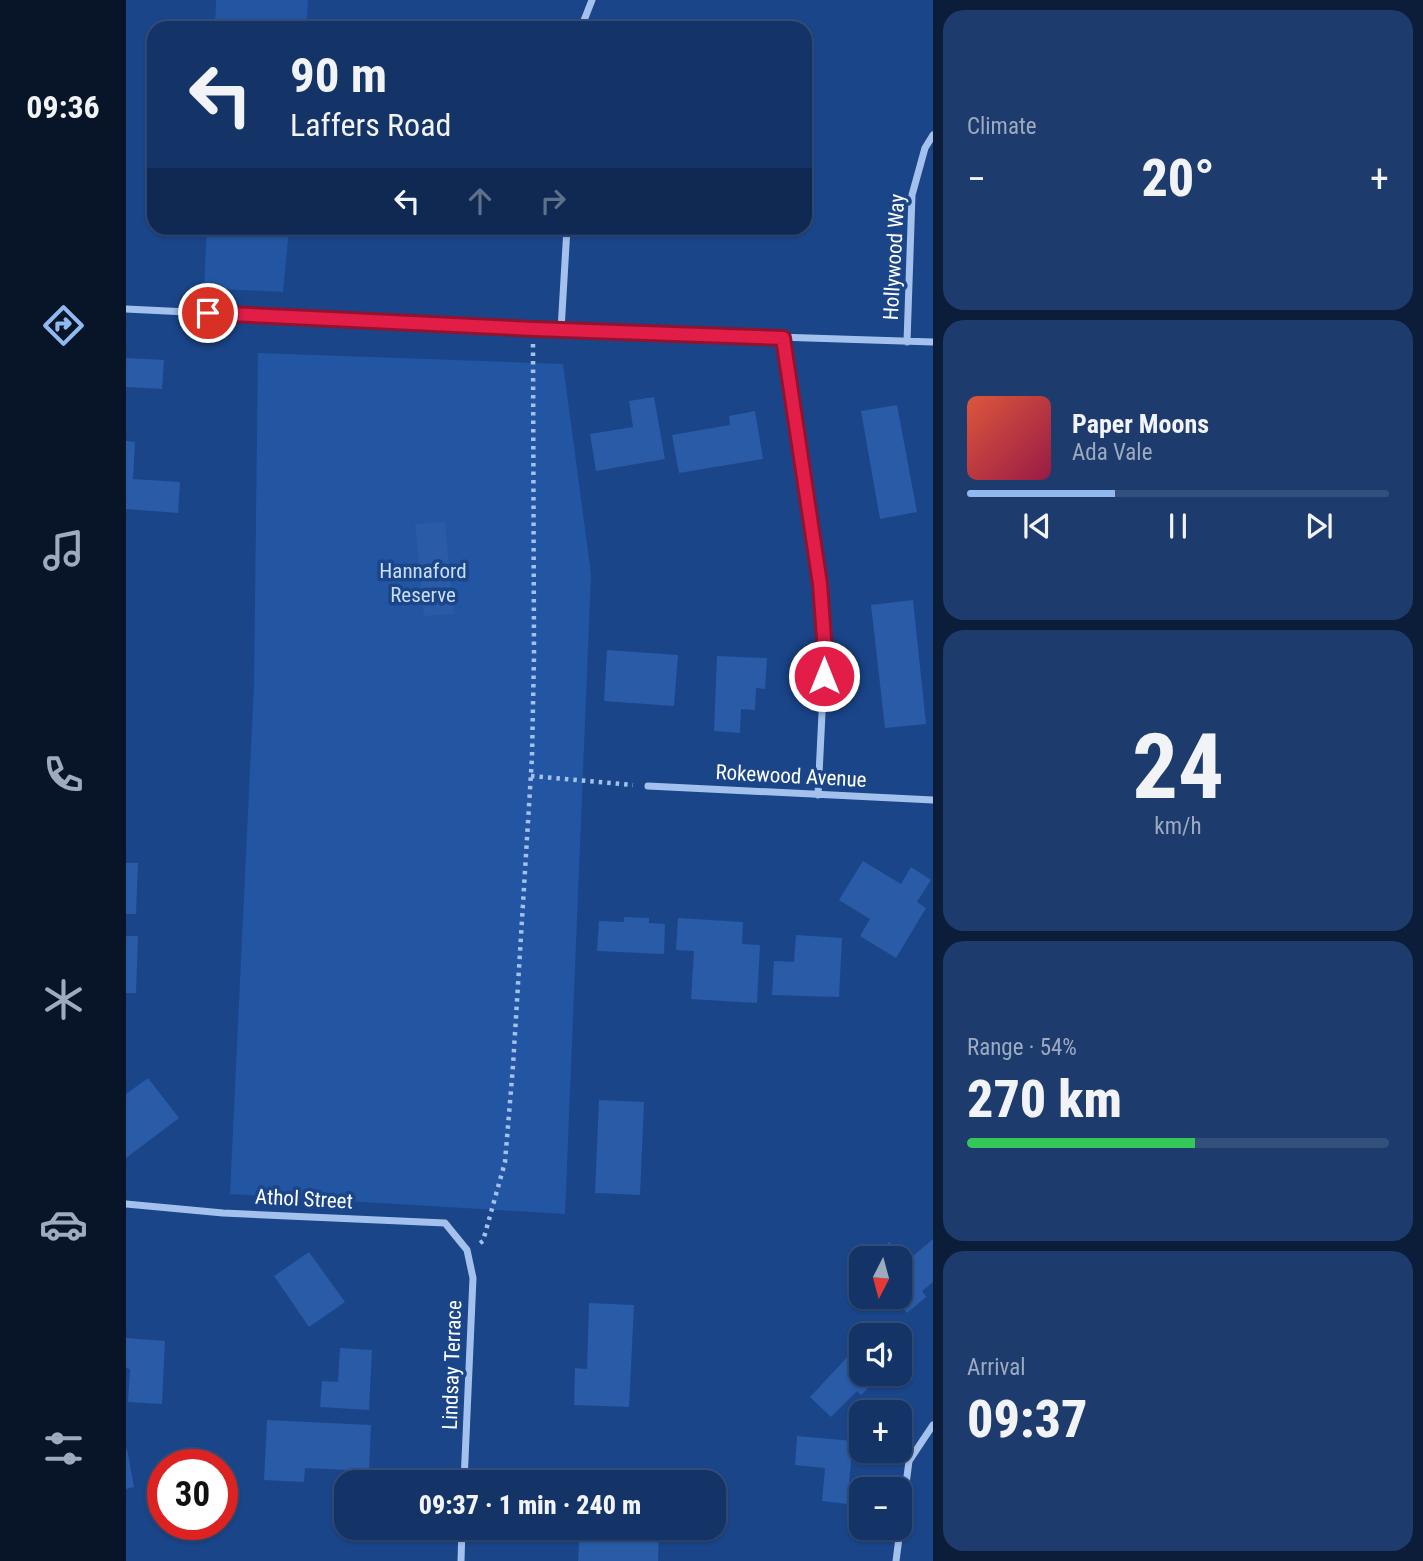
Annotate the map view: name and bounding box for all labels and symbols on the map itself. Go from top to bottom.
street label: Hollywood Way [879,193,909,321]
pin [178,283,238,343]
park label: Hannaford Reserve [379,559,467,607]
position arrow [787,639,861,713]
street label: Rokewood Avenue [715,760,867,792]
street label: Athol Street [255,1184,353,1214]
north arrow [849,1246,912,1309]
street label: Lindsay Terrace [438,1300,466,1430]
speed limit sign: 30 [147,1449,238,1540]

